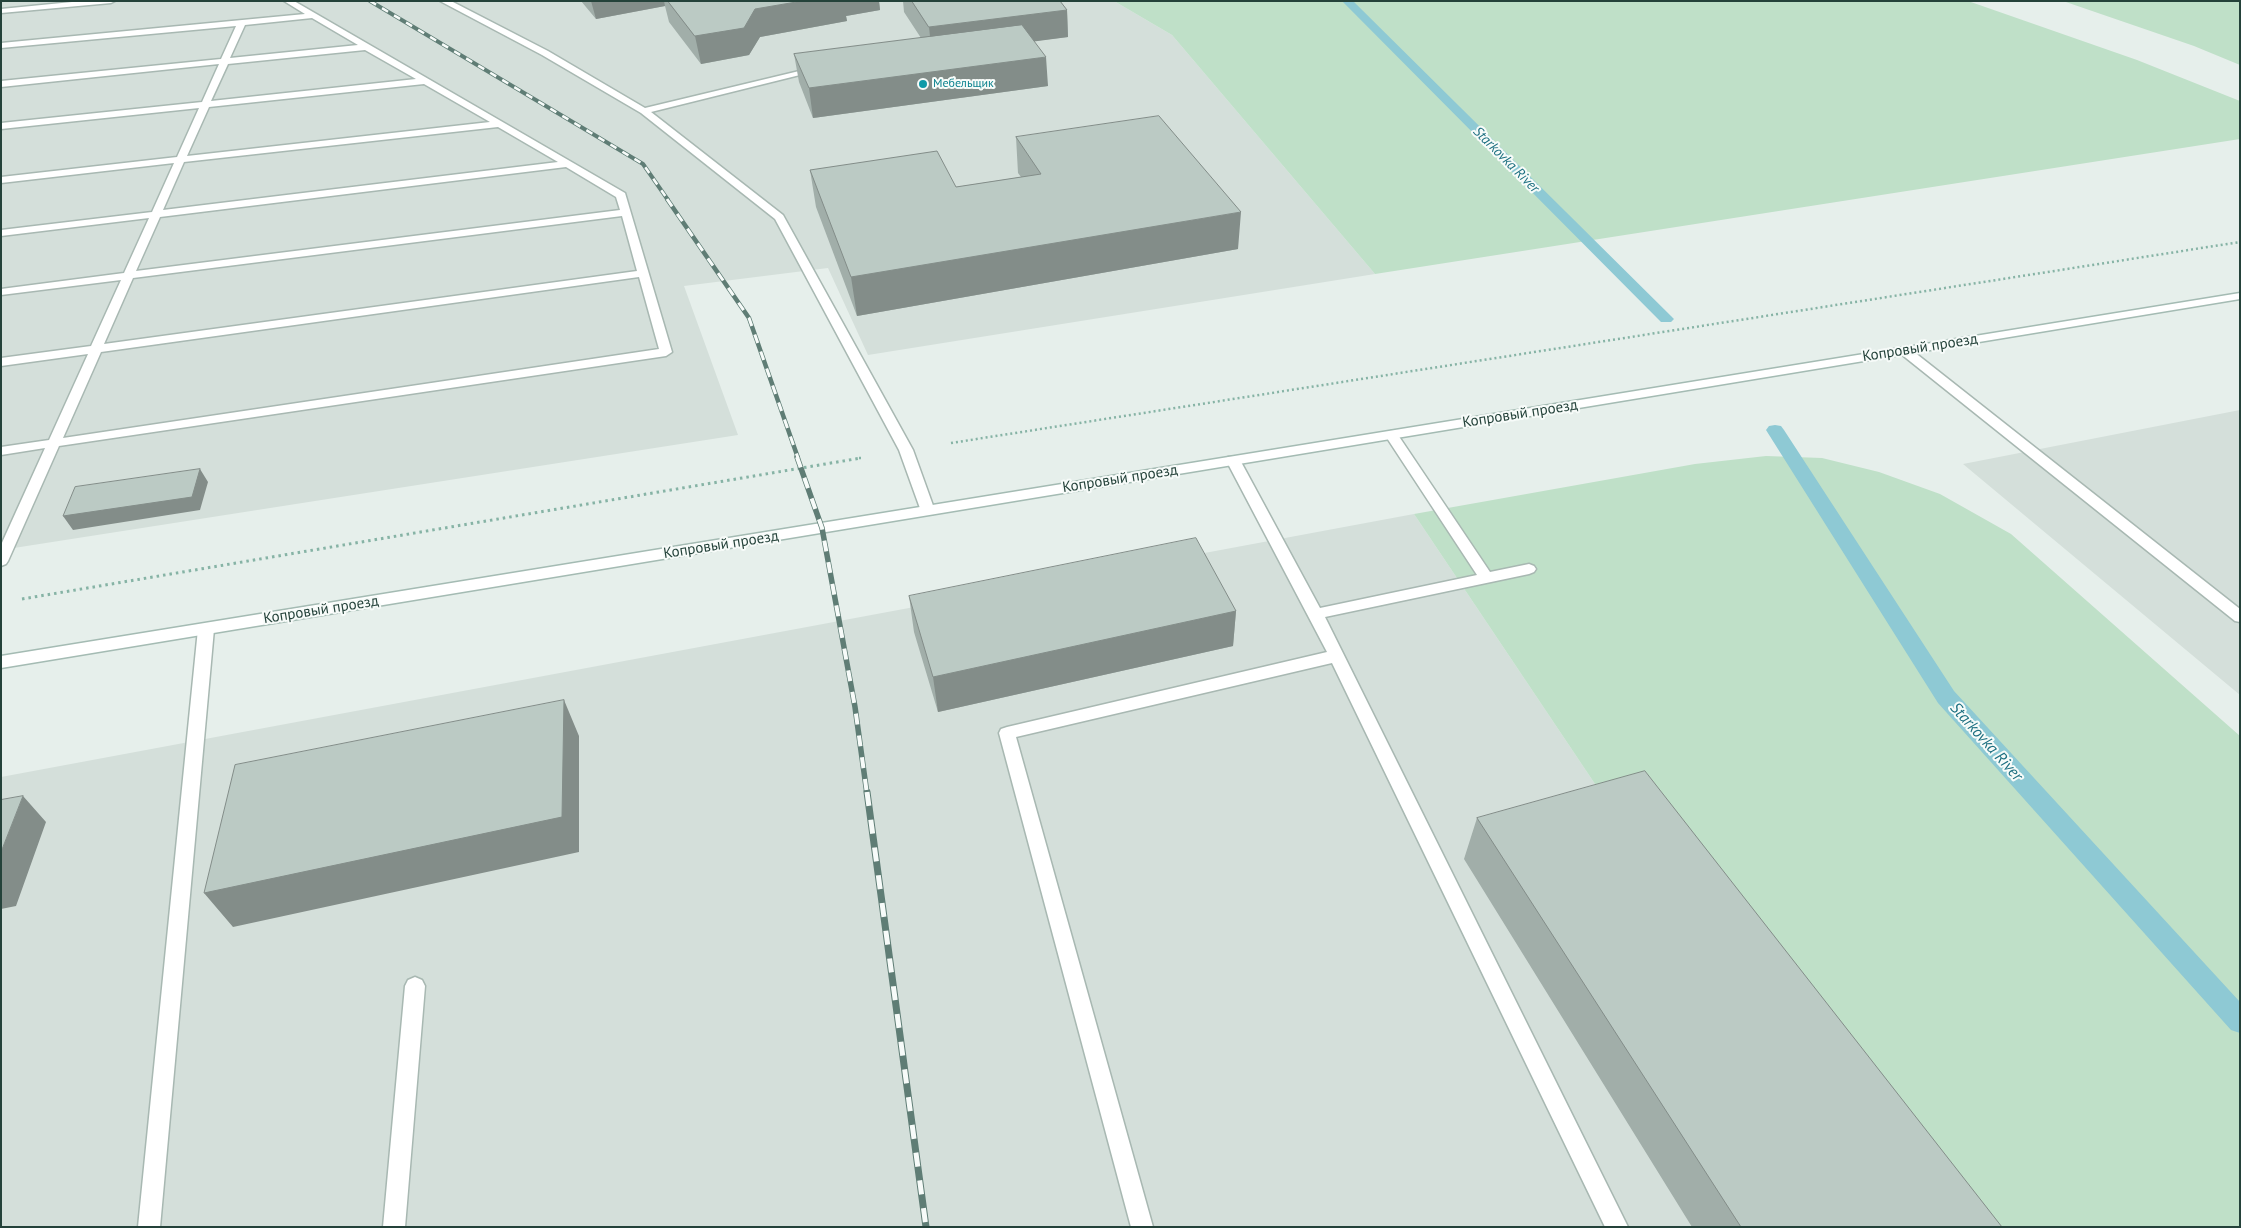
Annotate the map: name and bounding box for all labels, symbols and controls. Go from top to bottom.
place label: Мебельщик [933,77,994,91]
marker: Мебельщик [917,78,929,90]
water label: Starkovka River [1469,123,1543,197]
street label: Копровый проезд [1861,330,1979,366]
street label: Копровый проезд [1461,396,1579,432]
street label: Копровый проезд [1061,461,1179,497]
street label: Копровый проезд [662,527,780,563]
street label: Копровый проезд [262,592,380,628]
water label: Starkovka River [1946,699,2026,785]

